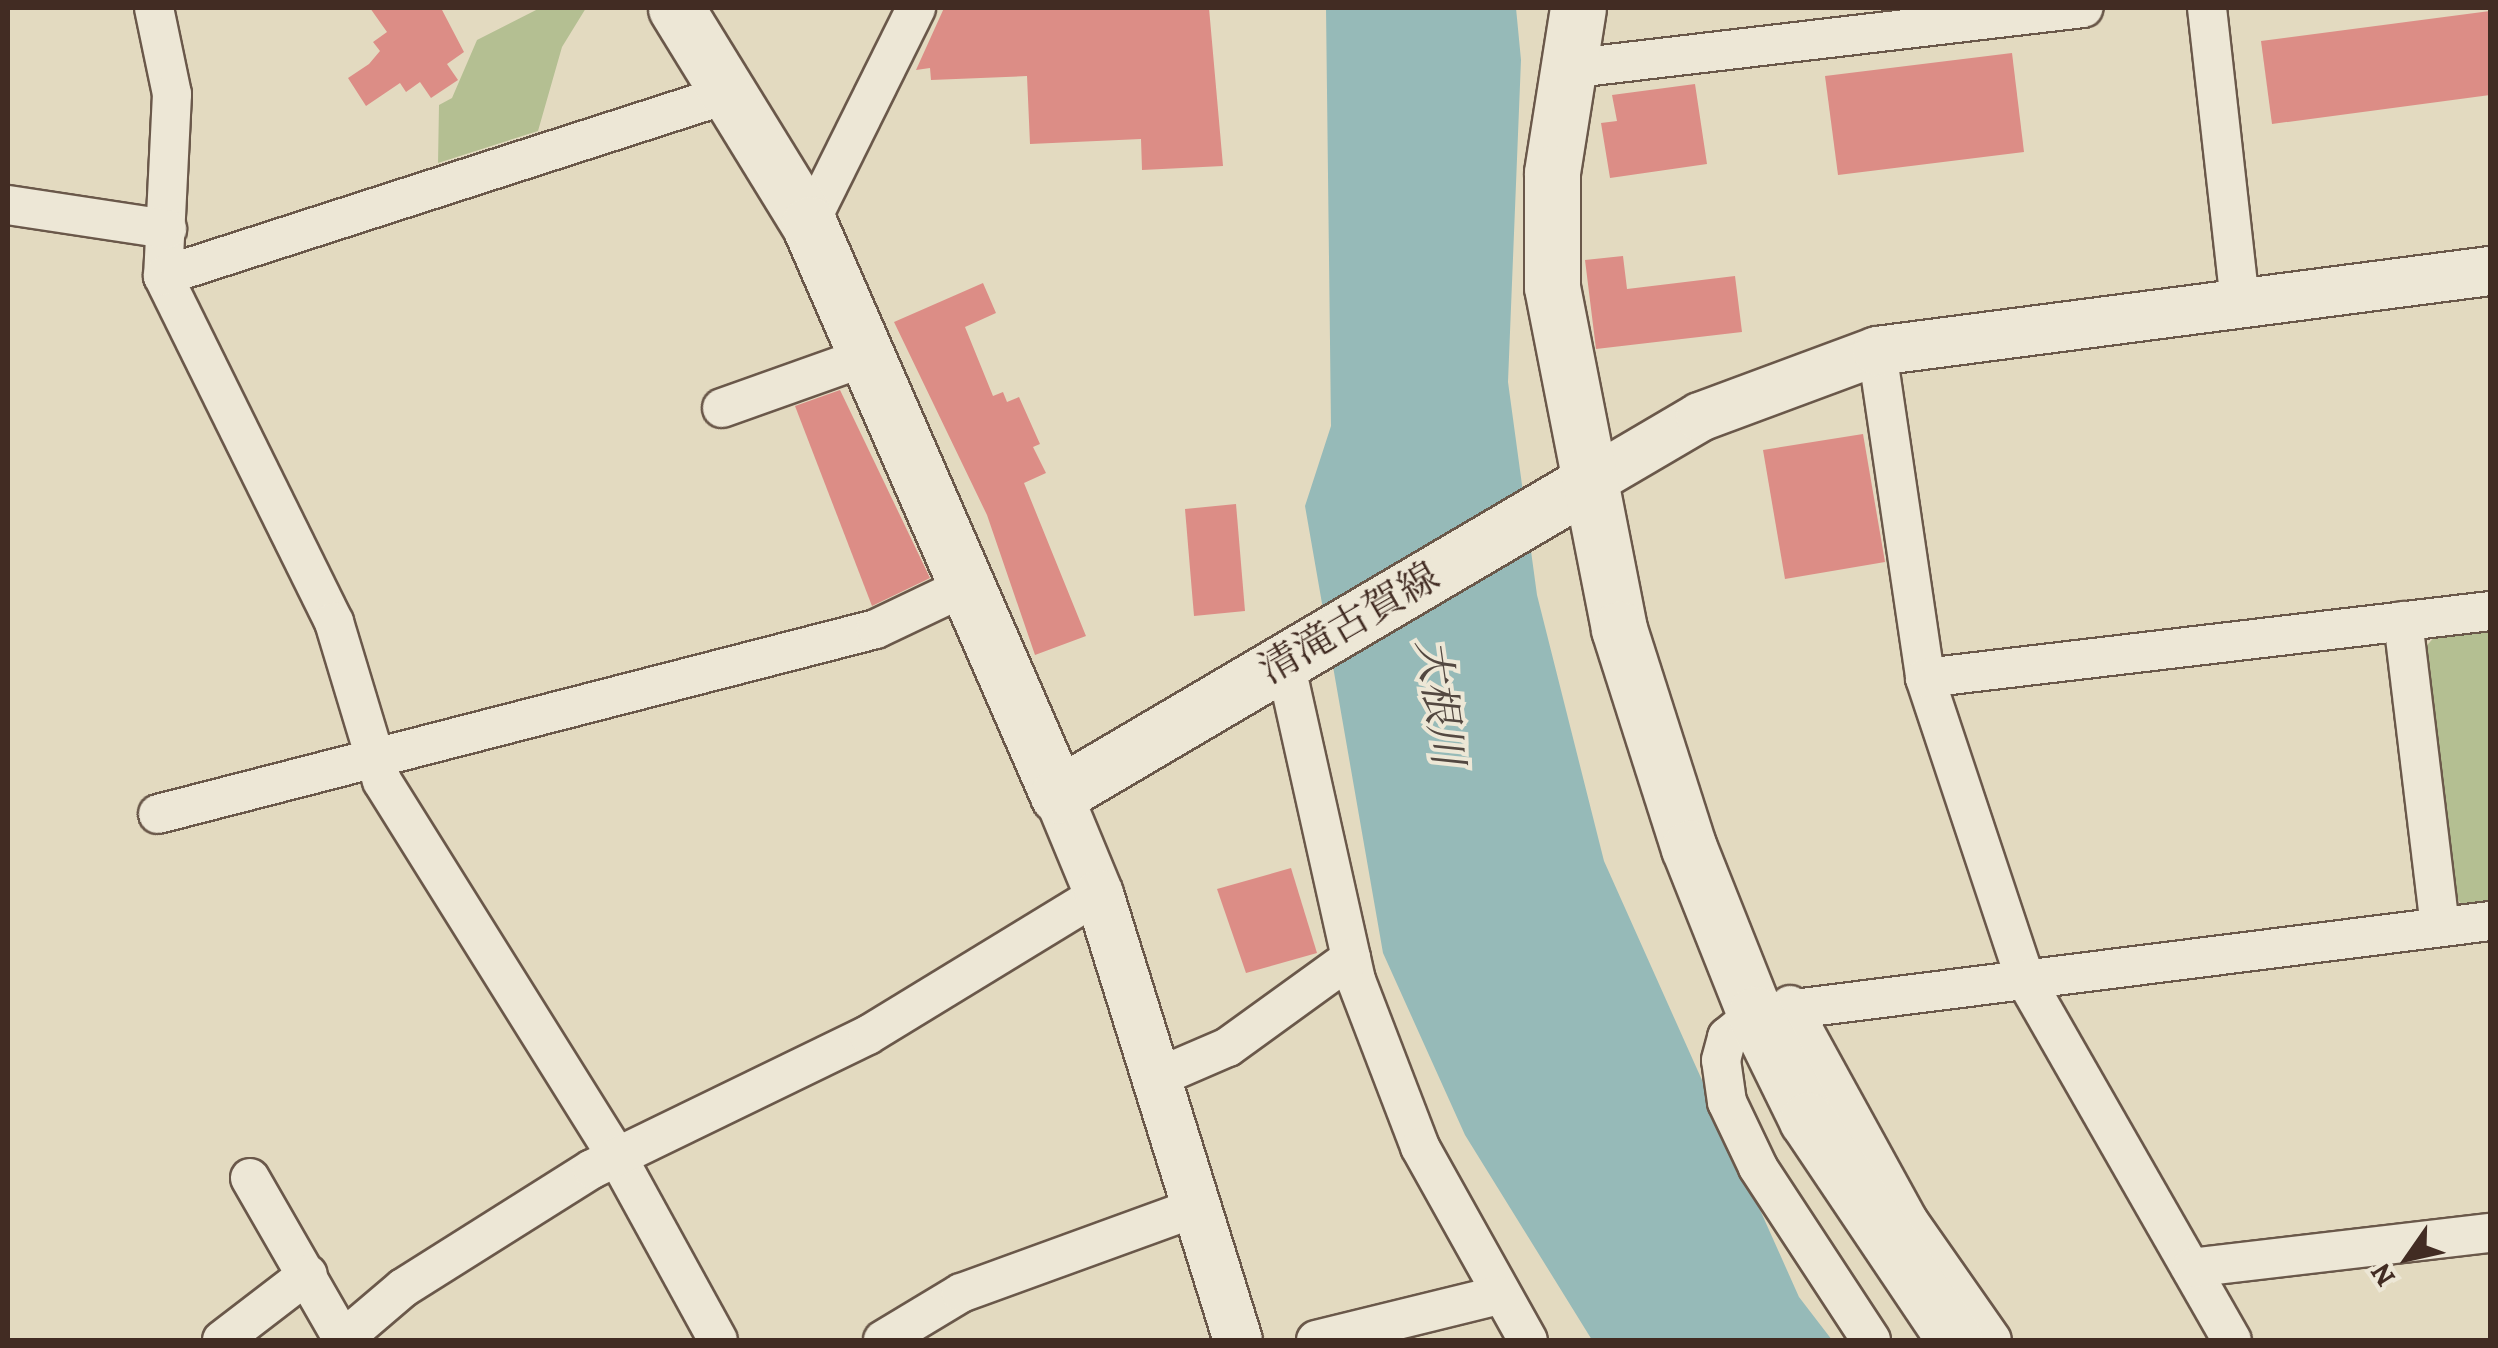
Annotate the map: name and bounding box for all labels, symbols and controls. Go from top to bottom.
street label: 清滝古賀線 [1250,552,1448,694]
water label: 大根川 [1406,636,1474,768]
north arrow [2358,1208,2458,1308]
text: N [2362,1256,2405,1294]

